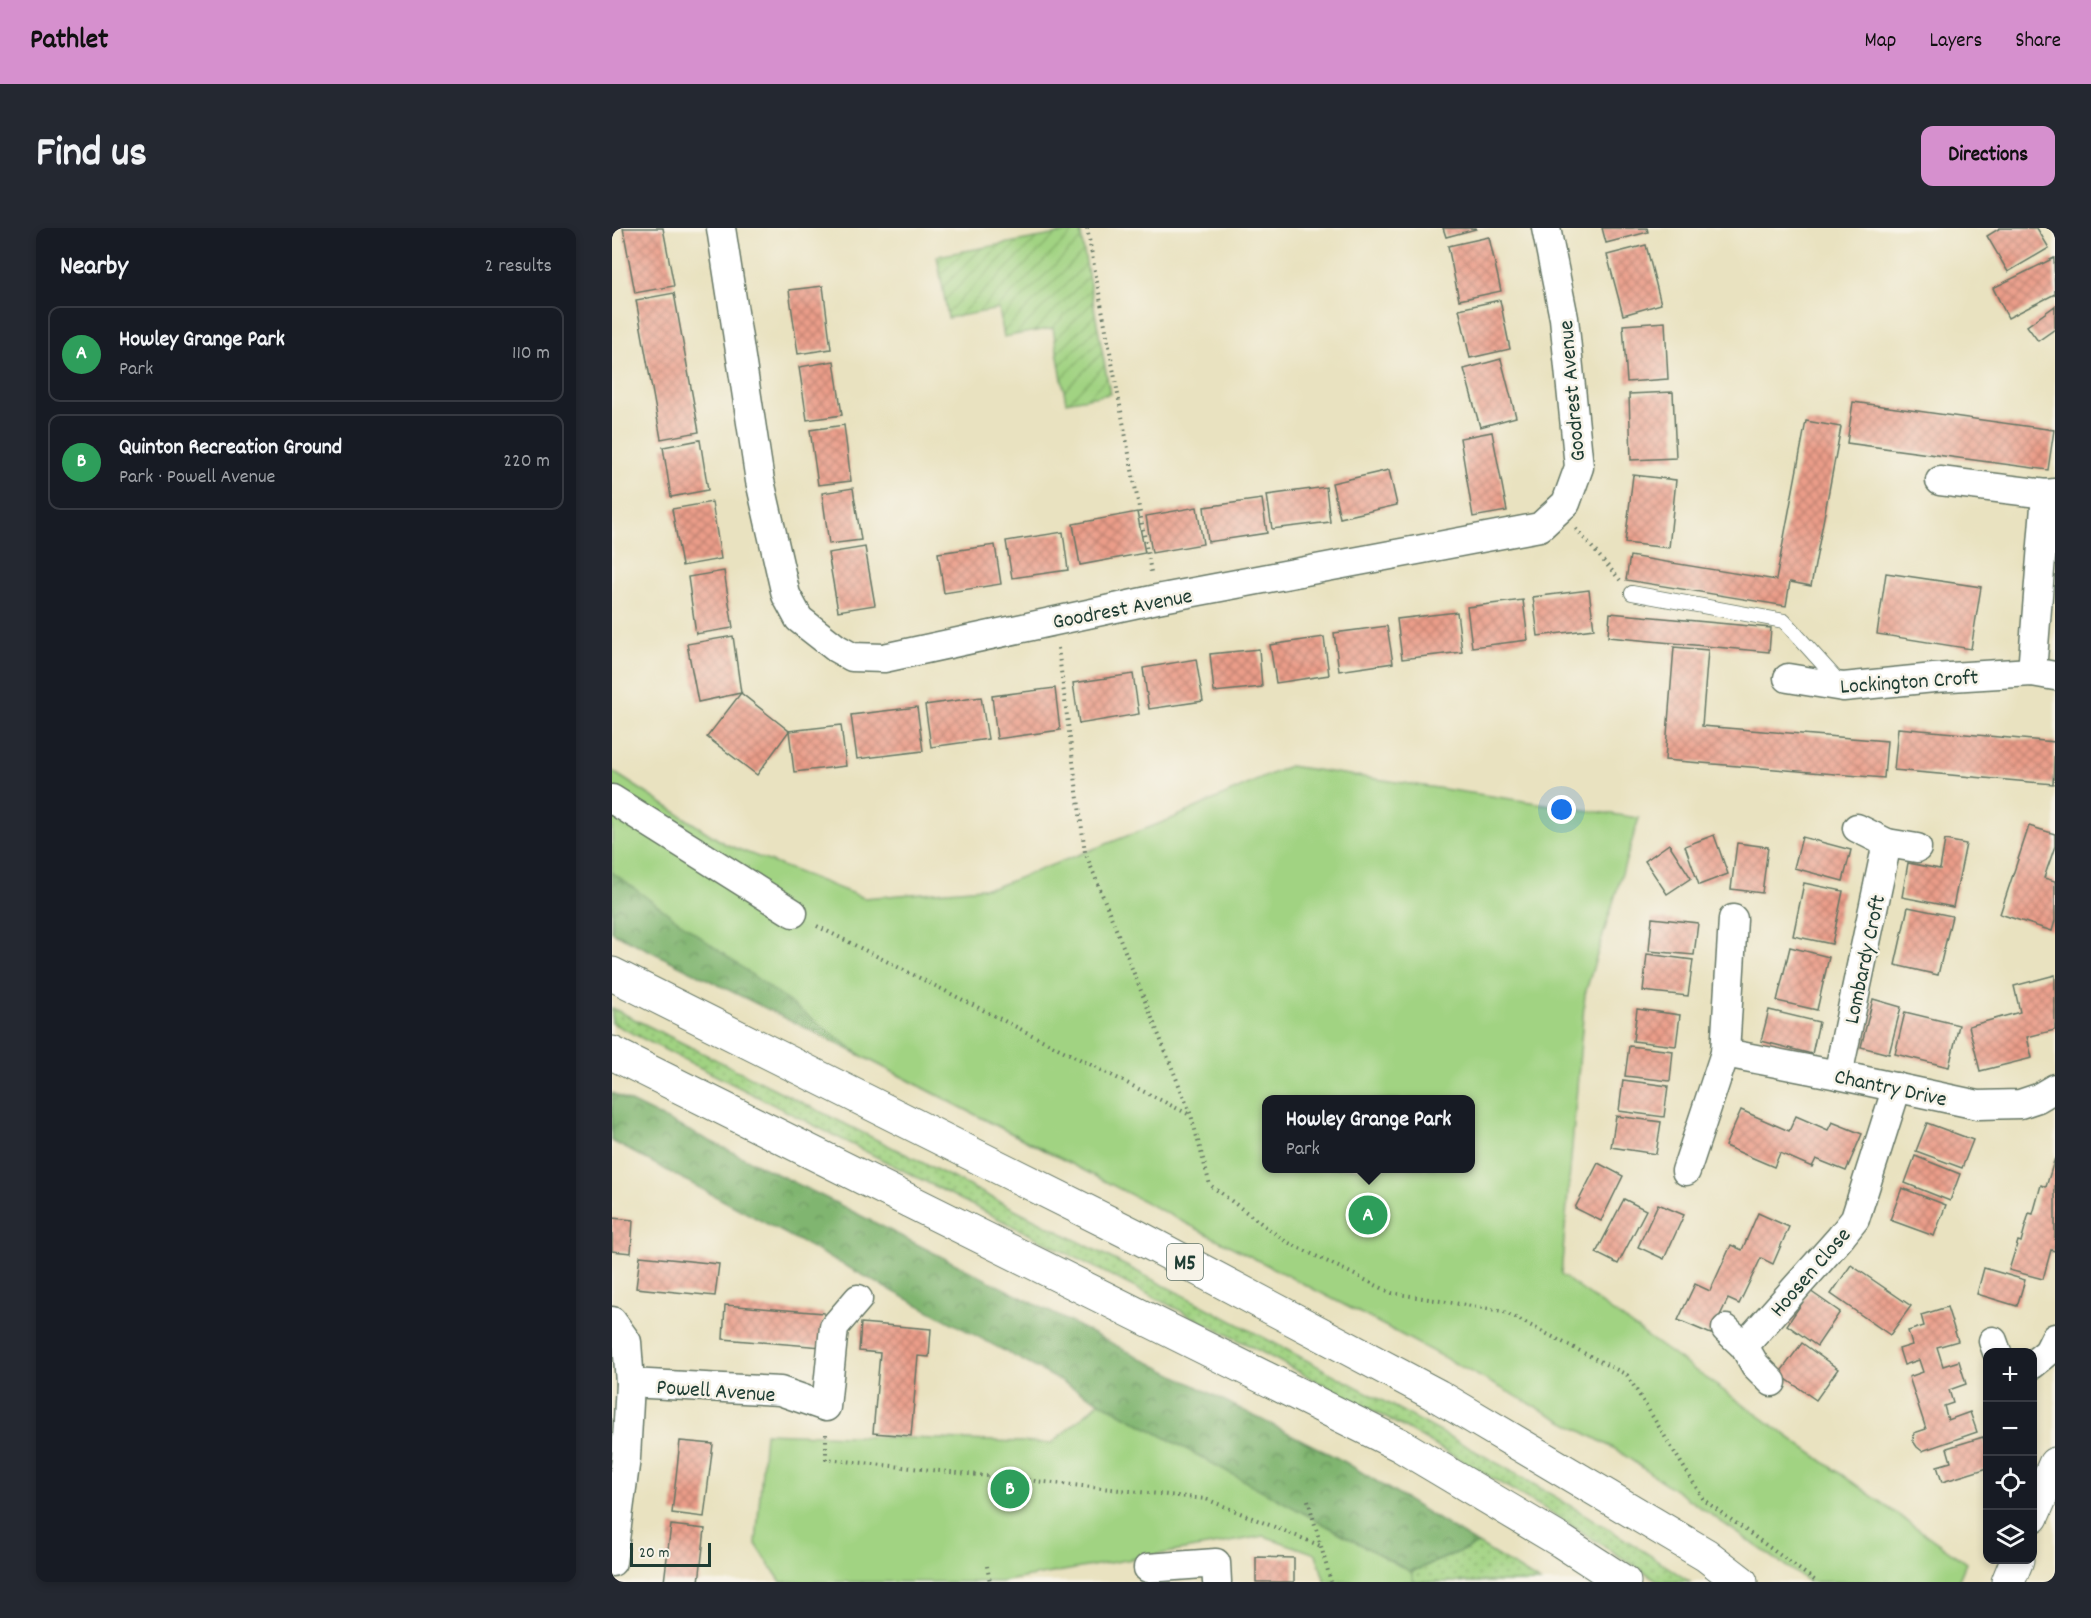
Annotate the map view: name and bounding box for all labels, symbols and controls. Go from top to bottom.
text: Pathlet [30,22,108,62]
text: Map [1865,27,1896,57]
text: Layers [1929,27,1982,57]
text: Share [2015,27,2061,57]
text: Find us [36,126,147,186]
button: Directions [1921,126,2055,186]
text: Nearby [60,249,128,286]
text: 2 results [485,253,552,281]
street label: Goodrest Avenue [1552,319,1595,463]
text: Howley Grange Park [119,325,285,356]
text: A [76,340,87,368]
text: 110 m [512,340,550,368]
text: Park [119,356,153,384]
text: Quinton Recreation Ground [119,433,342,464]
text: B [77,448,86,476]
text: 220 m [503,448,550,476]
text: Park · Powell Avenue [119,464,275,492]
street label: Goodrest Avenue [1050,582,1195,639]
street label: Lockington Croft [1839,663,1979,704]
your location [1547,795,1576,824]
street label: Lombardy Croft [1838,893,1895,1027]
street label: Chantry Drive [1831,1062,1949,1116]
popup [1262,1095,1475,1173]
text: Howley Grange Park [1286,1105,1451,1136]
text: Park [1286,1136,1320,1164]
pin: A [1348,1192,1388,1238]
street label: Hoosen Close [1764,1222,1859,1325]
road number: M5 [1167,1244,1203,1280]
map controls [1983,1348,2037,1564]
button: + [1983,1348,2037,1402]
street label: Powell Avenue [655,1373,776,1412]
button: − [1983,1402,2037,1456]
button: locate [1983,1456,2037,1510]
pin: B [990,1466,1030,1512]
button: layers [1983,1510,2037,1564]
scale bar [630,1540,711,1568]
text: 20 m [639,1542,669,1565]

